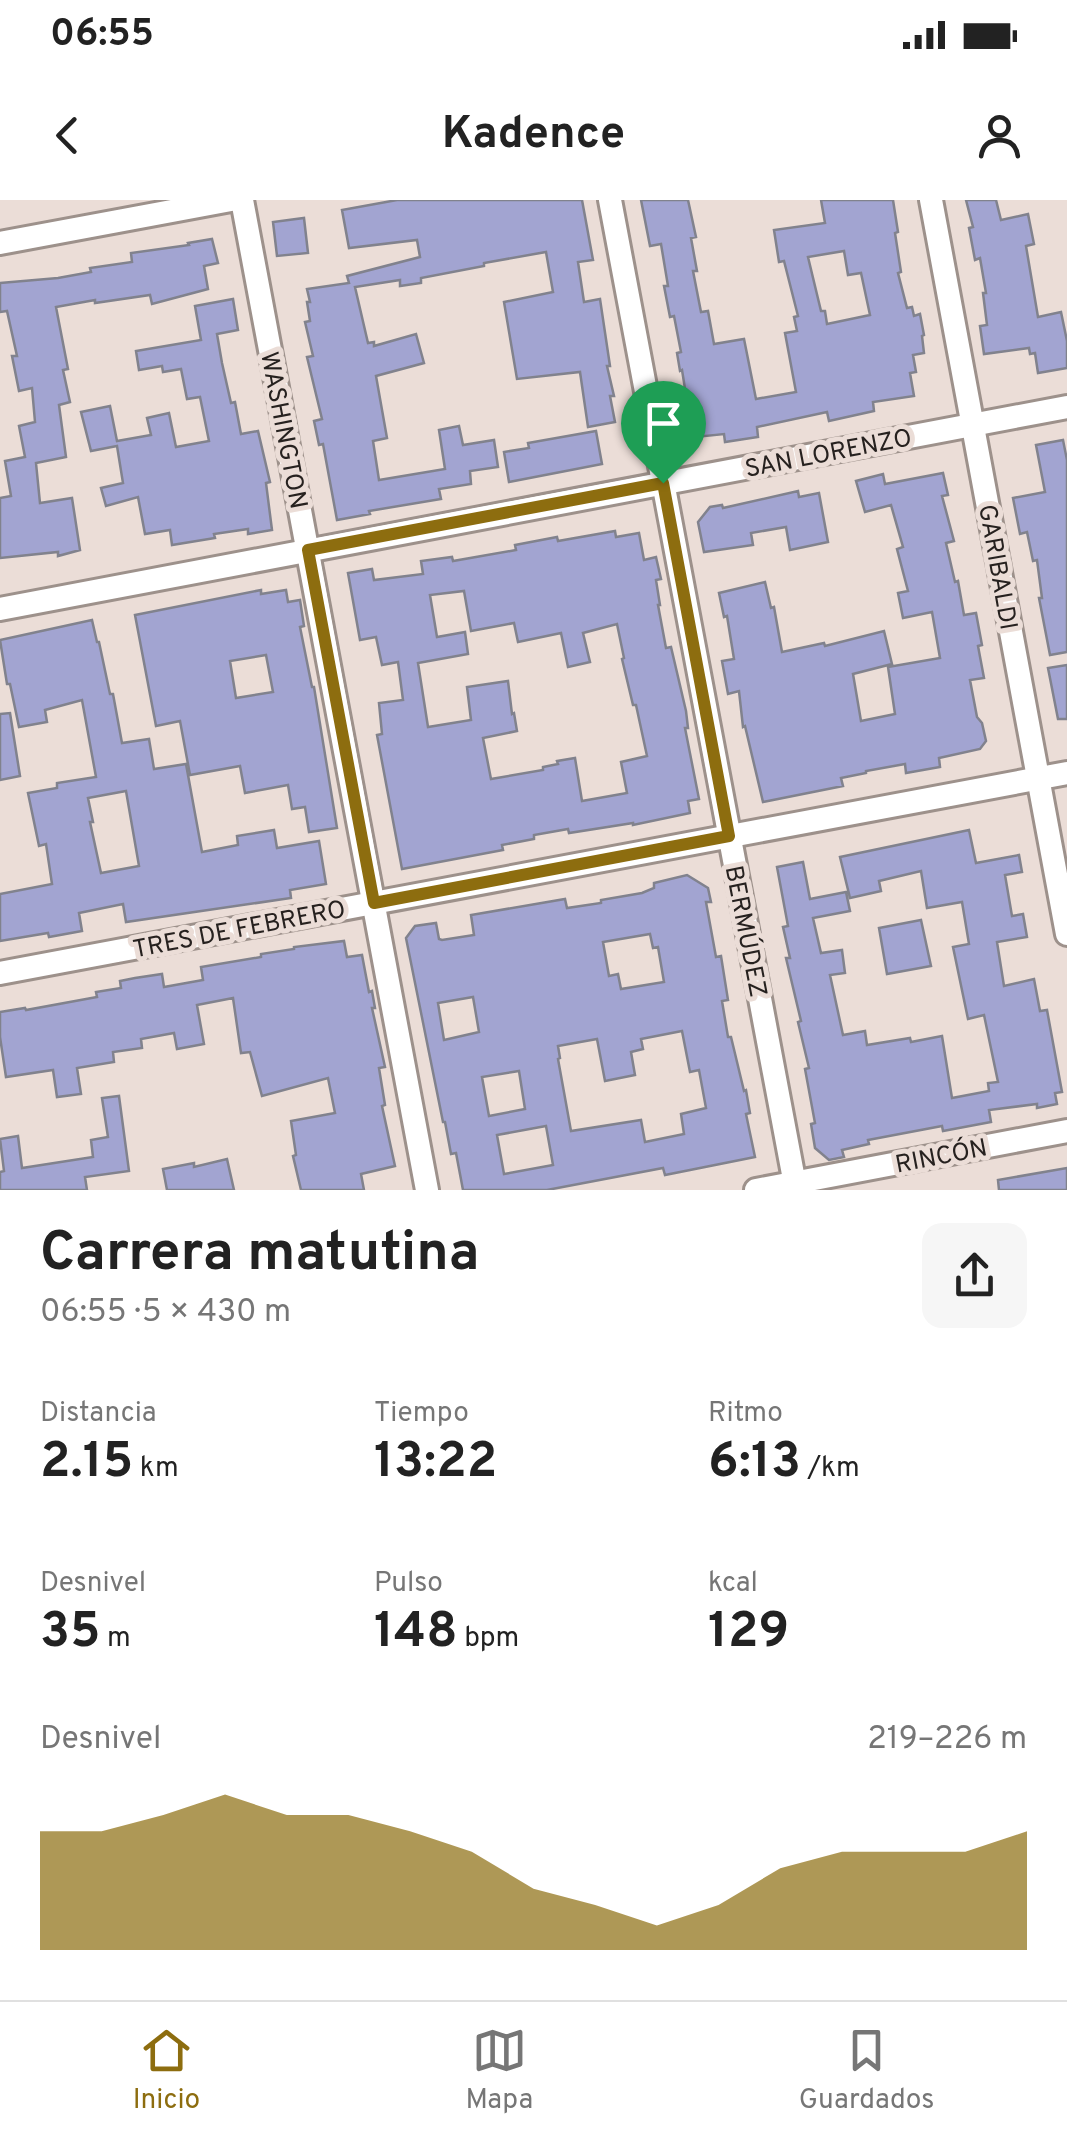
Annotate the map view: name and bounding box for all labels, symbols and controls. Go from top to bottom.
text: 06:55 [50,11,154,60]
text: Kadence [442,107,625,164]
icon: back [40,108,95,163]
icon: person [972,108,1027,163]
street label: WASHINGTON [251,349,313,512]
pin [621,381,706,484]
icon: arrive [636,396,691,451]
street label: SAN LORENZO [742,423,915,487]
street label: GARIBALDI [969,502,1023,633]
street label: BERMÚDEZ [716,863,773,1000]
street label: TRES DE FEBRERO [131,895,349,967]
street label: RINCÓN [893,1132,990,1183]
text: Carrera matutina [40,1220,480,1290]
button: share [922,1223,1027,1328]
text: 06:55 · 5 × 430 m [40,1293,291,1333]
text: Distancia [40,1396,156,1432]
text: Tiempo [374,1396,469,1432]
text: Ritmo [708,1396,783,1432]
text: 2.15 [40,1432,133,1495]
text: 13:22 [374,1432,497,1495]
text: 6:13 [708,1432,801,1495]
text: km [133,1451,179,1487]
text: /km [801,1451,860,1487]
text: Desnivel [40,1566,146,1602]
text: Pulso [374,1566,443,1602]
text: kcal [708,1566,758,1602]
text: 35 [40,1602,101,1665]
text: 148 [374,1602,458,1665]
text: 129 [708,1602,789,1665]
text: m [101,1621,131,1657]
text: bpm [458,1621,519,1657]
text: Desnivel [40,1720,161,1760]
text: 219–226 m [867,1720,1027,1760]
tab: Inicio [133,2023,200,2119]
tab: Mapa [466,2023,533,2119]
tab: Guardados [799,2023,934,2119]

